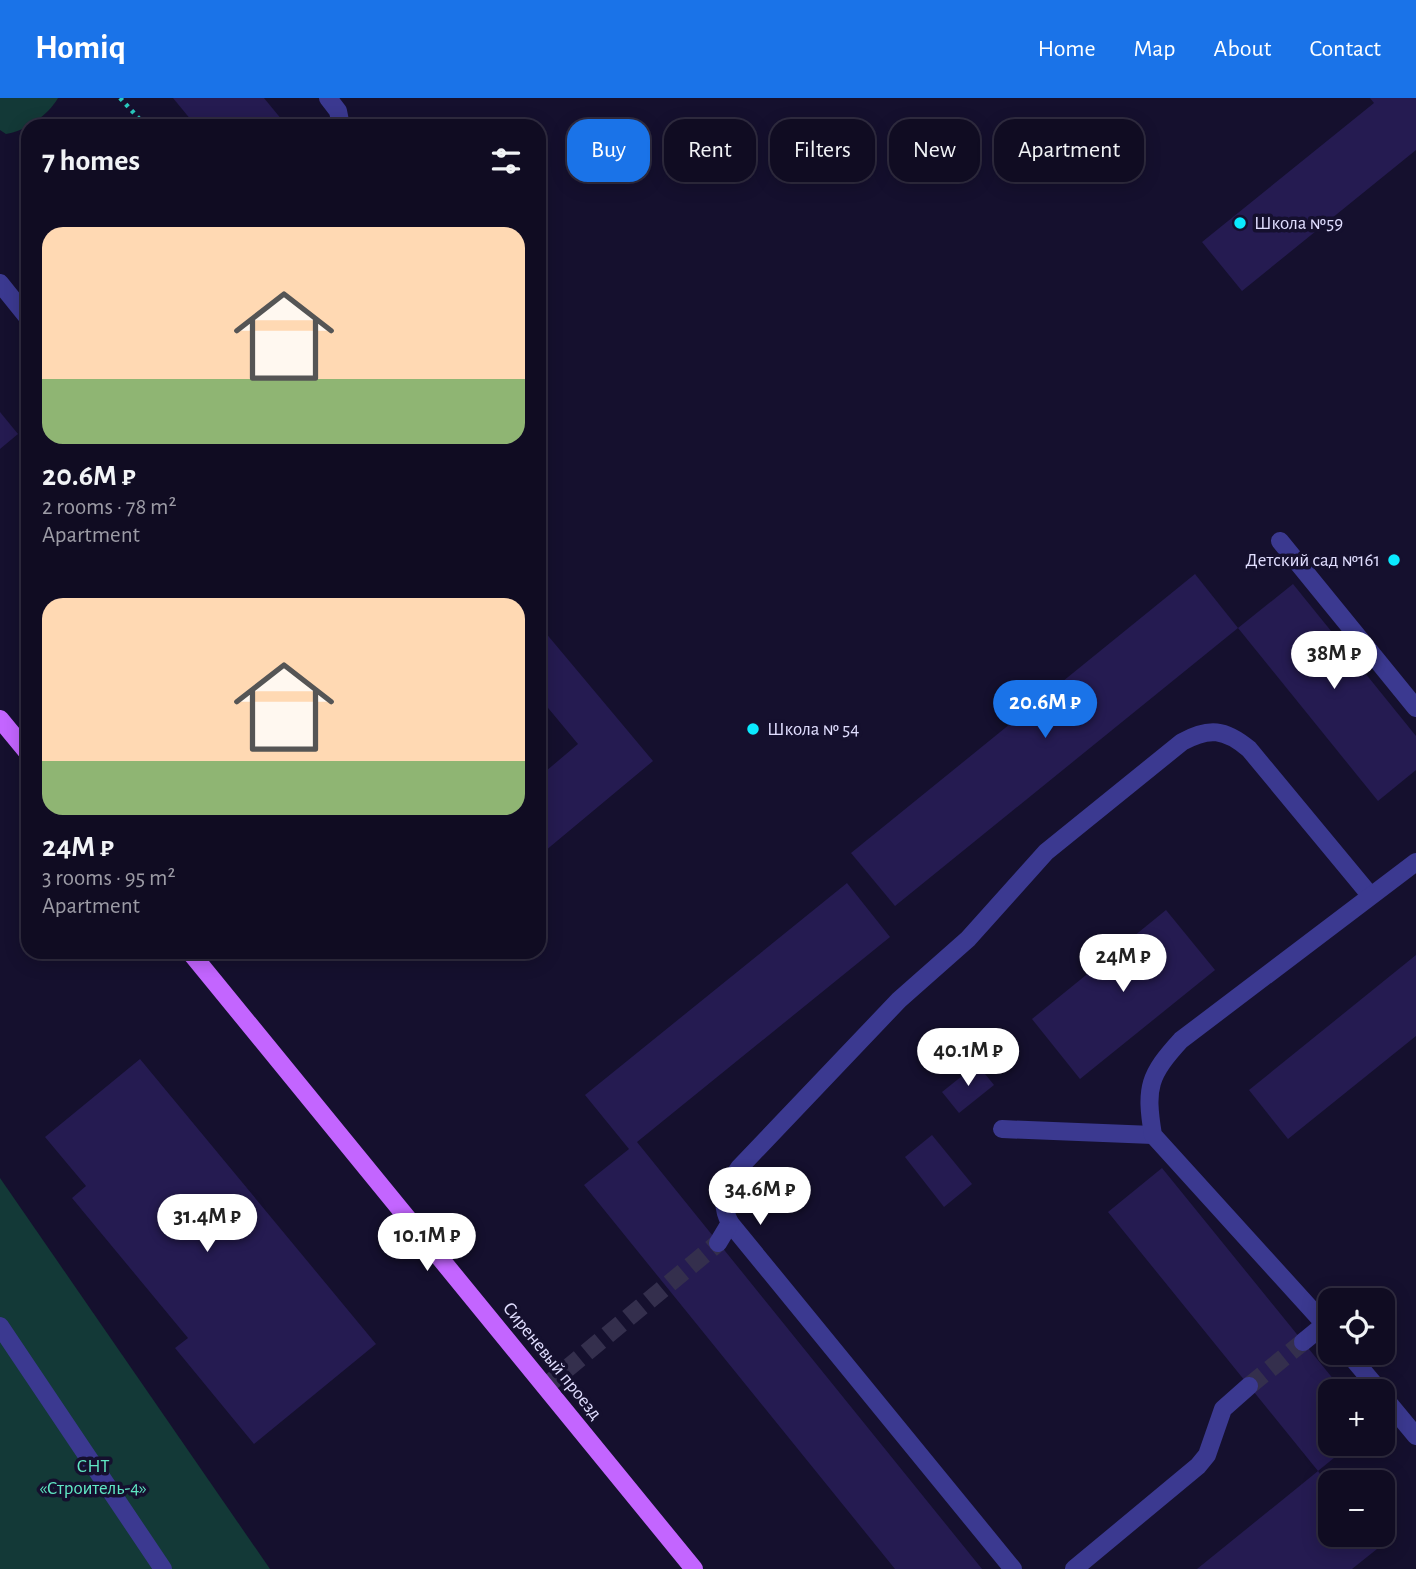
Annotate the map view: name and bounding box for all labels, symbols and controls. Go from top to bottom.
text: Homiq [35,32,126,65]
text: Home [1038,37,1096,61]
text: Map [1134,37,1176,61]
text: About [1214,37,1271,61]
text: Contact [1309,37,1381,61]
chip: Buy [567,119,650,182]
chip: Rent [664,119,756,182]
chip: Filters [770,119,875,182]
chip: New [889,119,980,182]
chip: Apartment [994,119,1144,182]
icon: filters [487,142,525,180]
text: 7 homes [42,146,140,176]
place label: Школа №59 [1254,214,1343,233]
marker: Школа №59 [1232,215,1248,231]
icon: home [221,273,347,399]
text: 20.6M ₽ [42,461,136,491]
text: 2 rooms · 78 m² [42,496,177,519]
text: Apartment [42,524,140,547]
place label: Детский сад №161 [1245,551,1380,570]
marker: Детский сад №161 [1386,552,1402,568]
pin: 38M ₽ [1285,632,1383,691]
text: 38M ₽ [1307,642,1361,665]
icon: home [221,644,347,770]
pin: 20.6M ₽ [980,680,1110,740]
text: 20.6M ₽ [1009,691,1081,714]
place label: Школа № 54 [767,720,859,739]
marker: Школа № 54 [745,721,761,737]
text: 24M ₽ [42,832,114,862]
text: 3 rooms · 95 m² [42,867,175,890]
text: Apartment [42,895,140,918]
pin: 24M ₽ [1074,934,1172,994]
text: 24M ₽ [1096,945,1150,968]
pin: 40.1M ₽ [903,1028,1033,1088]
text: 40.1M ₽ [933,1039,1003,1062]
pin: 34.6M ₽ [695,1168,825,1227]
text: 34.6M ₽ [725,1178,795,1201]
pin: 31.4M ₽ [142,1194,272,1254]
text: 31.4M ₽ [173,1205,241,1228]
pin: 10.1M ₽ [362,1214,492,1273]
text: 10.1M ₽ [394,1224,460,1247]
map controls [1318,1288,1395,1547]
button: locate [1318,1288,1395,1365]
street label: Сиреневый проезд [499,1298,605,1424]
button: + [1318,1379,1395,1456]
park label: СНТ «Строитель-4» [39,1457,147,1498]
button: − [1318,1470,1395,1547]

